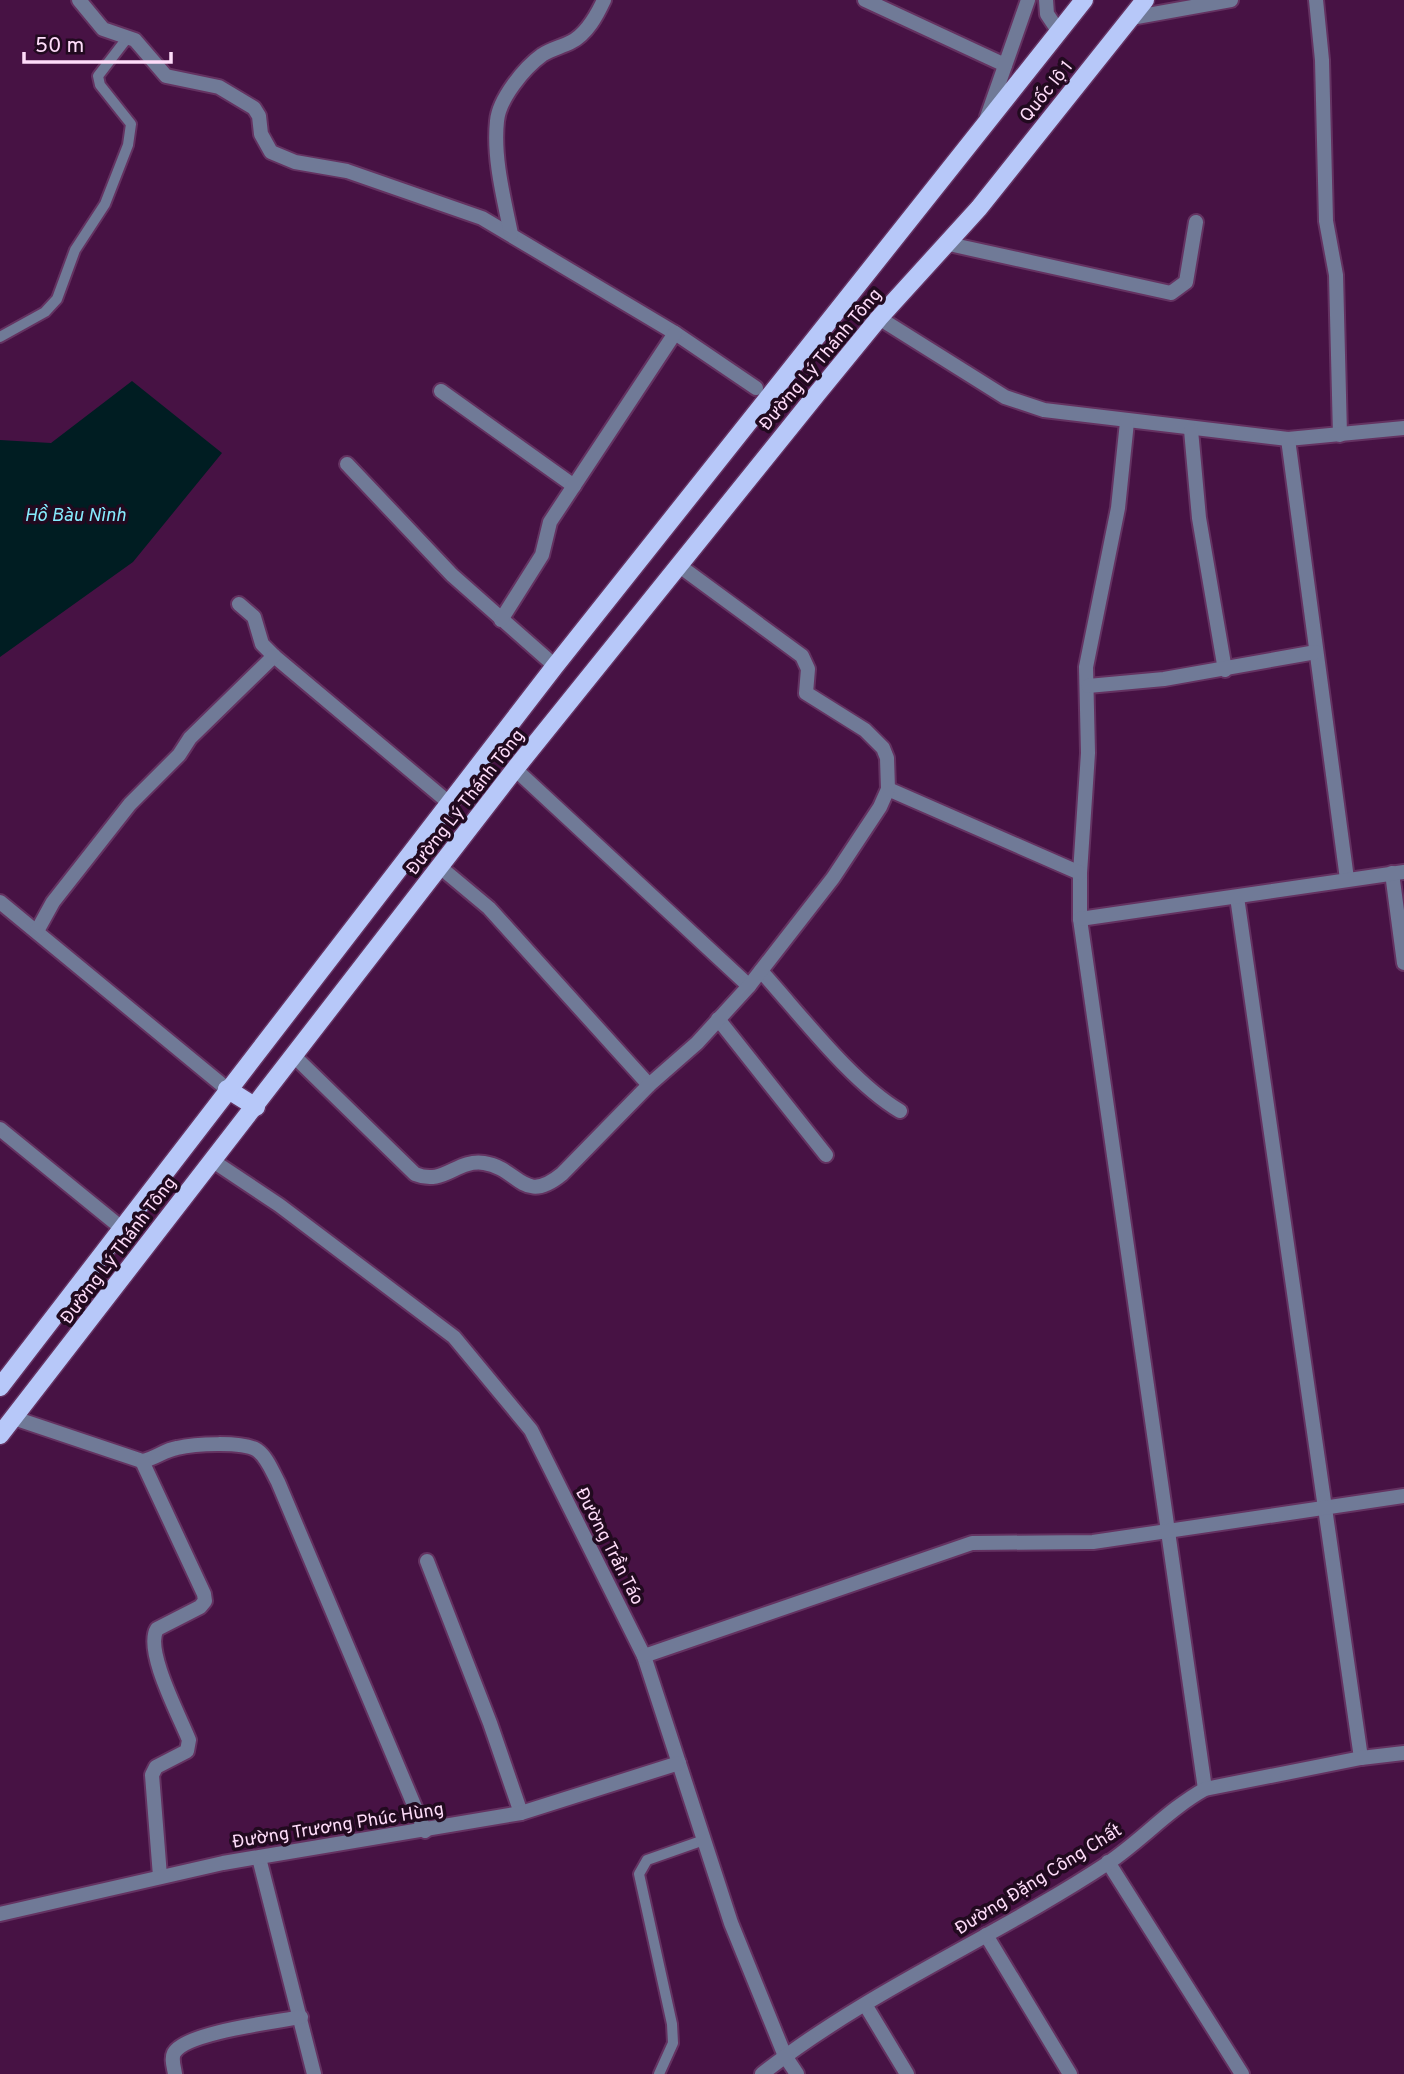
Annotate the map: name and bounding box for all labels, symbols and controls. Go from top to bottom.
scale bar [24,21,172,65]
text: 50 m [35,33,84,60]
street label: Quốc lộ 1 [1015,56,1079,127]
street label: Đường Lý Thánh Tông [755,284,887,436]
water label: Hồ Bàu Nình [24,504,127,528]
street label: Đường Lý Thánh Tông [402,725,530,880]
street label: Đường Lý Thánh Tông [56,1173,182,1329]
street label: Đường Trần Táo [569,1484,649,1609]
street label: Đường Trương Phúc Hùng [231,1798,446,1855]
street label: Đường Đặng Công Chất [951,1819,1126,1941]

